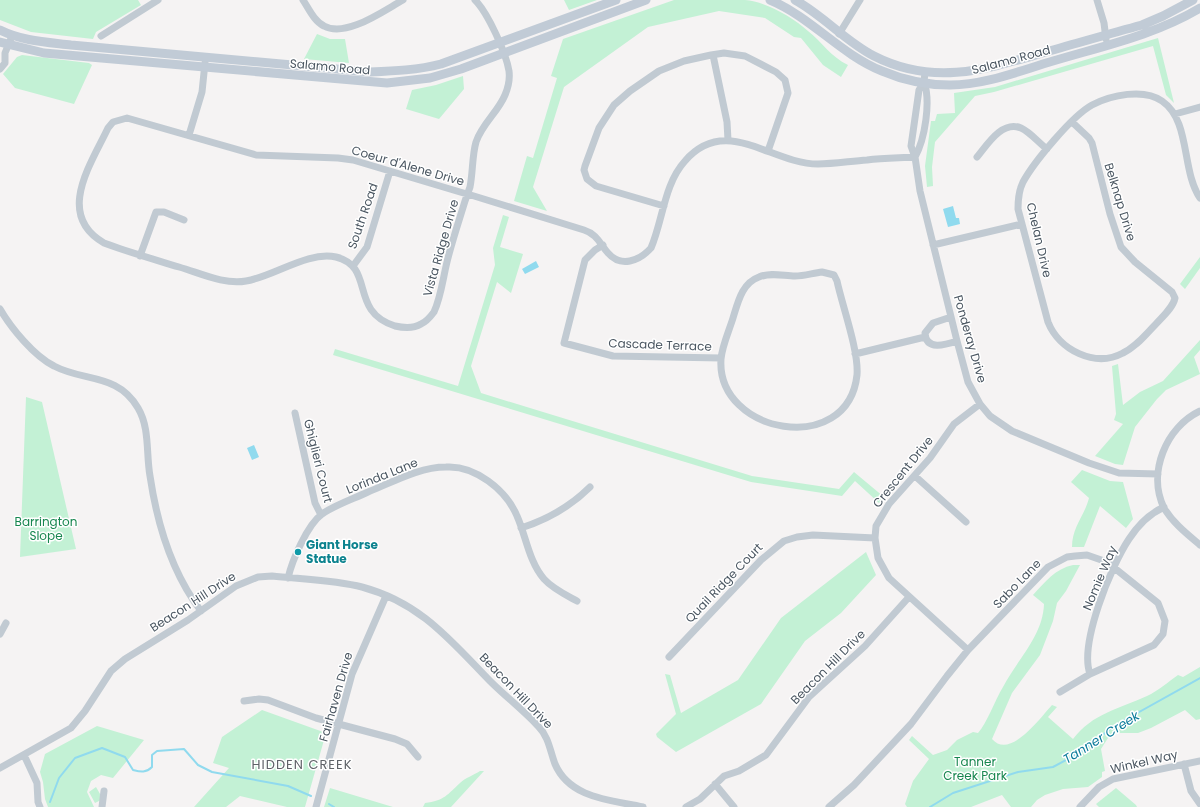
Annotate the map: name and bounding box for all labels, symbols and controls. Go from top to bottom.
street label: Salamo Road [970,41,1052,78]
street label: Salamo Road [289,55,371,78]
street label: Coeur d'Alene Drive [350,141,467,190]
street label: Belknap Drive [1100,161,1140,243]
street label: South Road [343,181,382,251]
street label: Vista Ridge Drive [419,197,463,298]
street label: Chelan Drive [1023,201,1056,279]
street label: Ponderay Drive [950,293,991,385]
street label: Cascade Terrace [608,334,712,355]
street label: Ghiglieri Court [300,417,337,504]
street label: Crescent Drive [868,432,937,511]
street label: Lorinda Lane [343,453,420,498]
park label: Barrington Slope [15,513,77,544]
place label: Giant Horse Statue [306,536,379,567]
street label: Quail Ridge Court [681,539,766,626]
street label: Nomie Way [1078,543,1121,613]
marker: Giant Horse Statue [293,547,303,557]
street label: Sabo Lane [989,555,1044,612]
street label: Beacon Hill Drive [146,567,239,636]
street label: Beacon Hill Drive [787,626,869,708]
street label: Beacon Hill Drive [476,649,557,732]
street label: Fairhaven Drive [315,650,356,744]
water label: Tanner Creek [1059,706,1144,769]
street label: Winkel Way [1109,745,1180,778]
park label: Tanner Creek Park [943,753,1008,784]
district label: HIDDEN CREEK [252,755,352,774]

